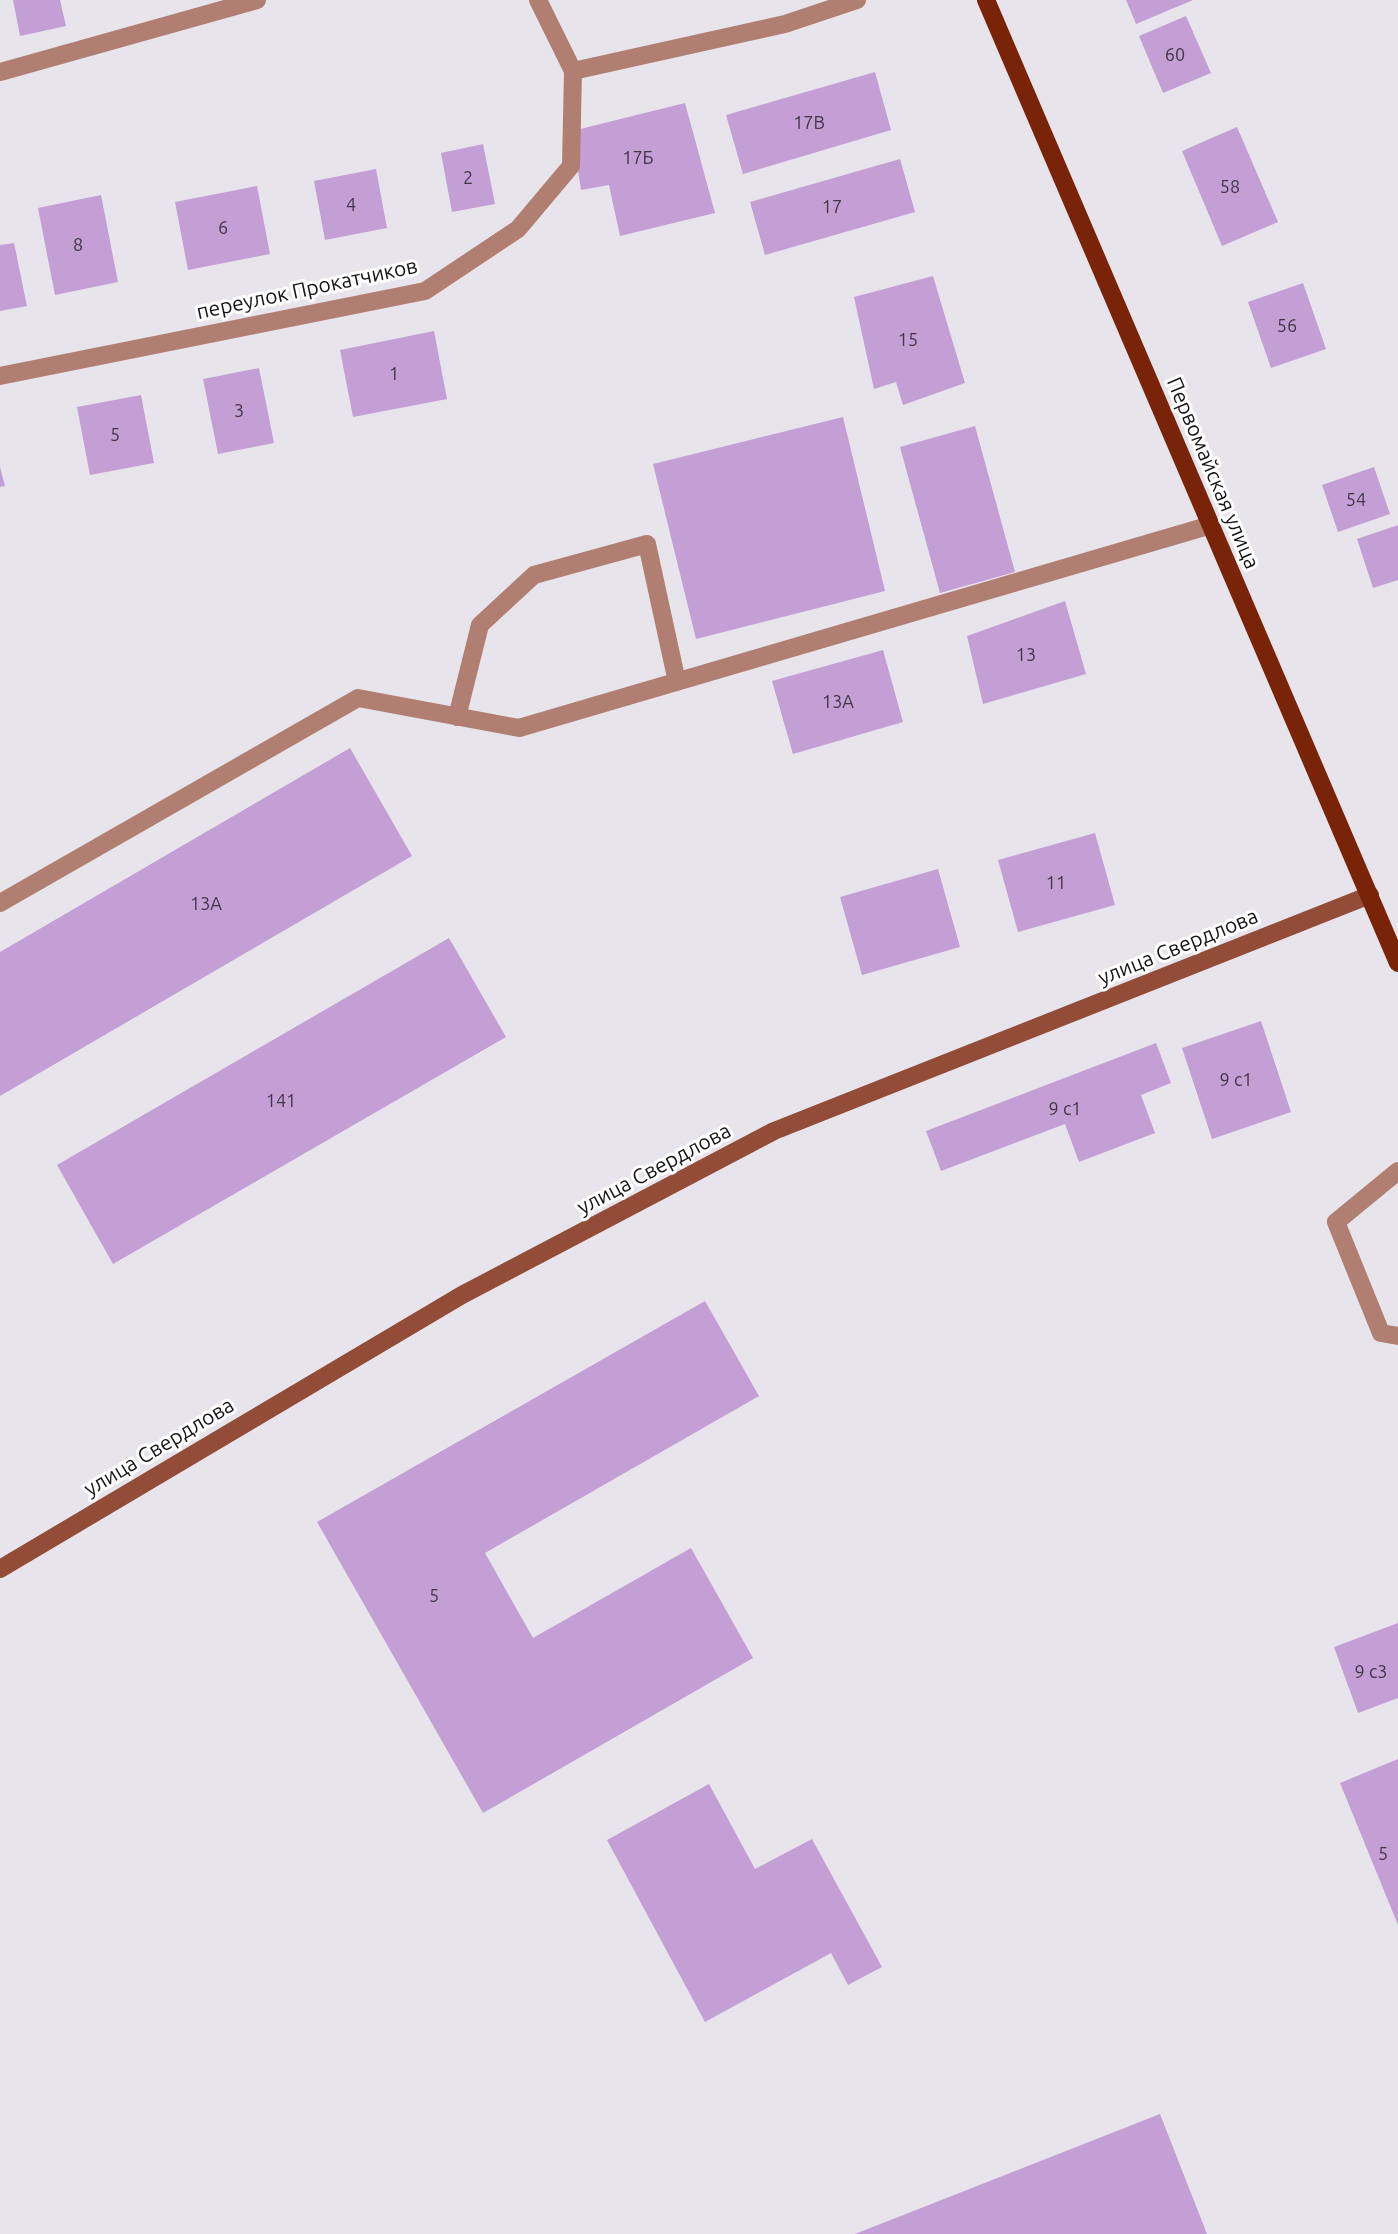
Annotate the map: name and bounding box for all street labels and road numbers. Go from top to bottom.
street label: переулок Прокатчиков [194,253,420,325]
street label: Первомайская улица [1161,373,1265,573]
street label: улица Свердлова [1094,903,1262,991]
street label: улица Свердлова [573,1118,735,1220]
street label: улица Свердлова [80,1392,238,1502]

